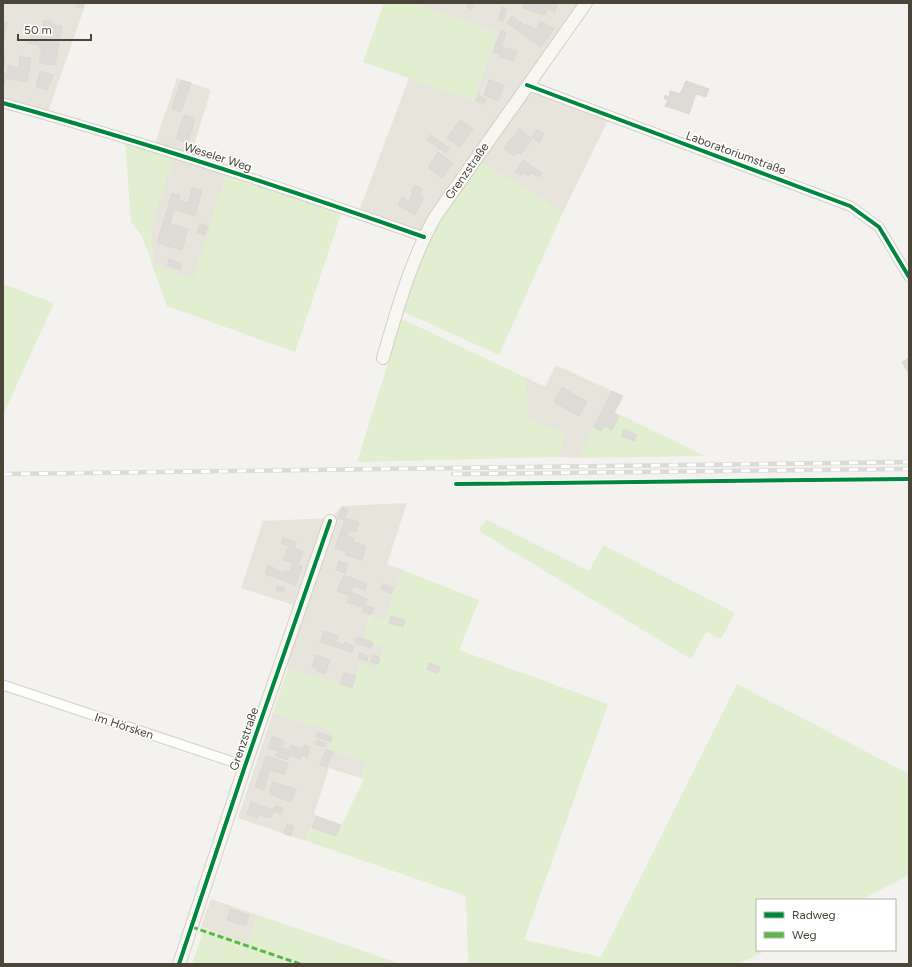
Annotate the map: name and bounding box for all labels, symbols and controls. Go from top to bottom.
scale bar [18,16,91,42]
text: 50 m [24,23,52,37]
street label: Laboratoriumstraße [684,128,788,178]
street label: Weseler Weg [182,139,254,175]
street label: Grenzstraße [442,140,492,202]
street label: Grenzstraße [227,705,261,772]
street label: Im Hörsken [93,710,155,742]
legend [756,899,896,951]
text: Radweg [792,908,836,922]
text: Weg [792,928,817,942]

